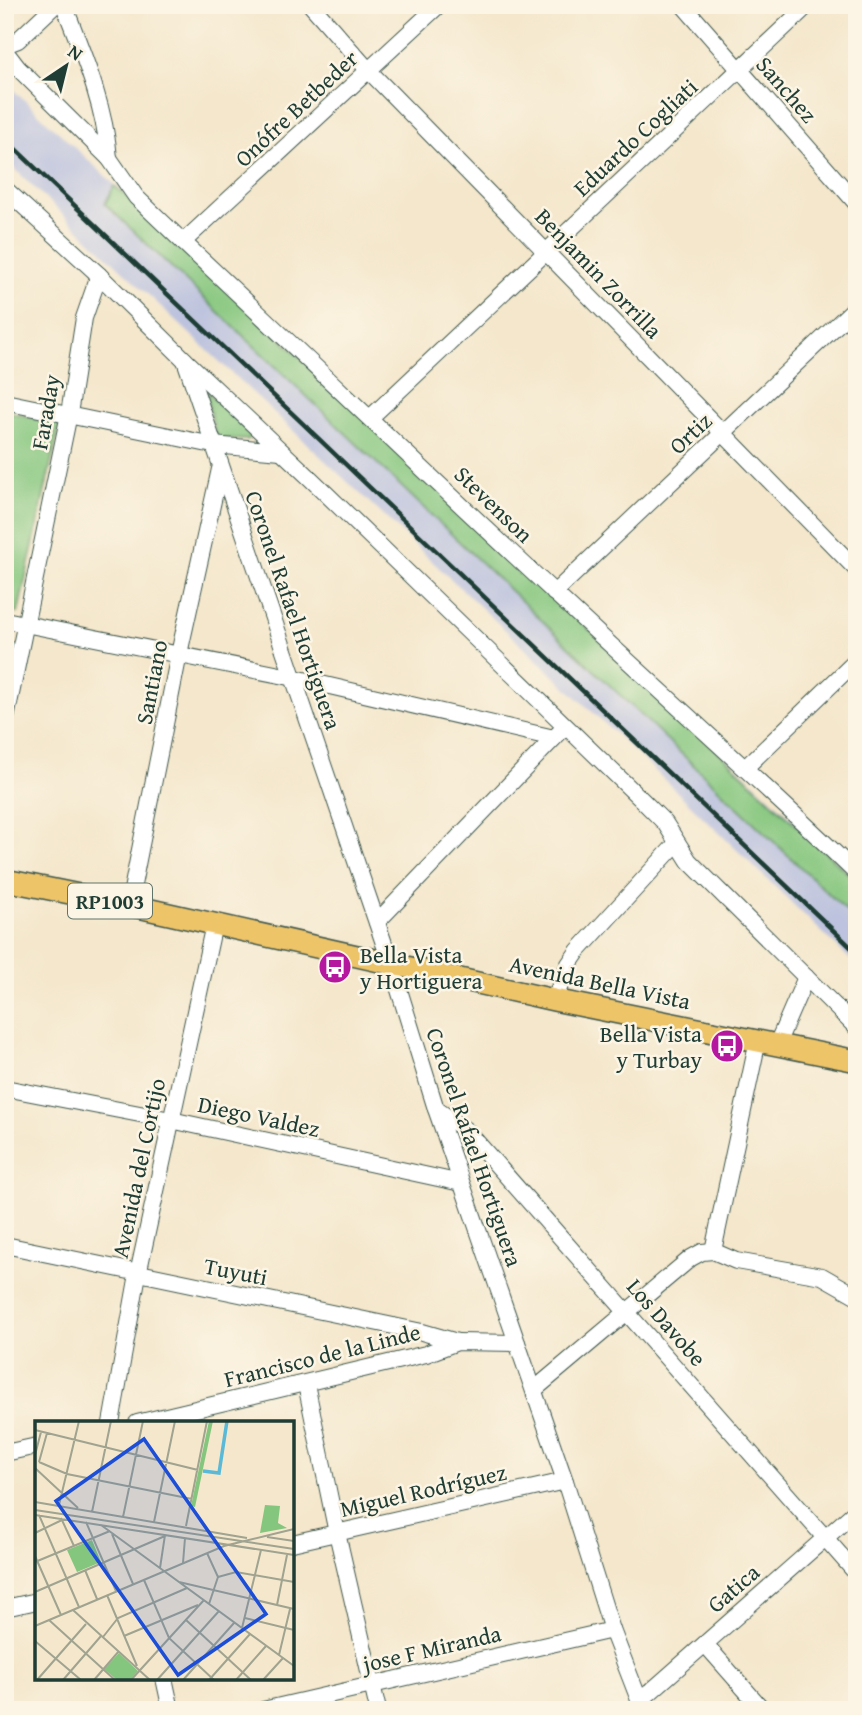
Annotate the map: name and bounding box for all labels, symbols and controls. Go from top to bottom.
north arrow [32,32,102,102]
text: N [63,37,89,67]
street label: Onófre Betbeder [227,42,365,174]
street label: Sanchez [749,48,825,130]
street label: Eduardo Cogliati [565,71,705,203]
street label: Benjamin Zorrilla [528,200,670,346]
street label: Faraday [22,371,68,452]
street label: Ortiz [661,405,719,461]
street label: Stevenson [447,458,541,550]
street label: Coronel Rafael Hortiguera [238,486,350,734]
street label: Santiano [127,637,175,727]
road number: RP1003 [68,884,152,918]
place label: Bella Vista y Hortiguera [359,938,483,997]
street label: Avenida Bella Vista [506,947,694,1017]
bus stop icon: Bella Vista y Hortiguera [316,948,354,986]
place label: Bella Vista y Turbay [600,1017,703,1076]
street label: Coronel Rafael Hortiguera [419,1023,531,1271]
bus stop icon: Bella Vista y Turbay [708,1027,746,1065]
street label: Avenida del Cortijo [103,1075,173,1261]
street label: Diego Valdez [195,1087,323,1145]
street label: Tuyuti [202,1249,270,1293]
street label: Los Davobe [619,1271,715,1373]
street label: Francisco de la Linde [220,1315,424,1395]
inset map [35,1421,294,1680]
street label: Miguel Rodríguez [337,1455,509,1525]
street label: Gatica [700,1556,767,1620]
street label: jose F Miranda [357,1616,504,1681]

